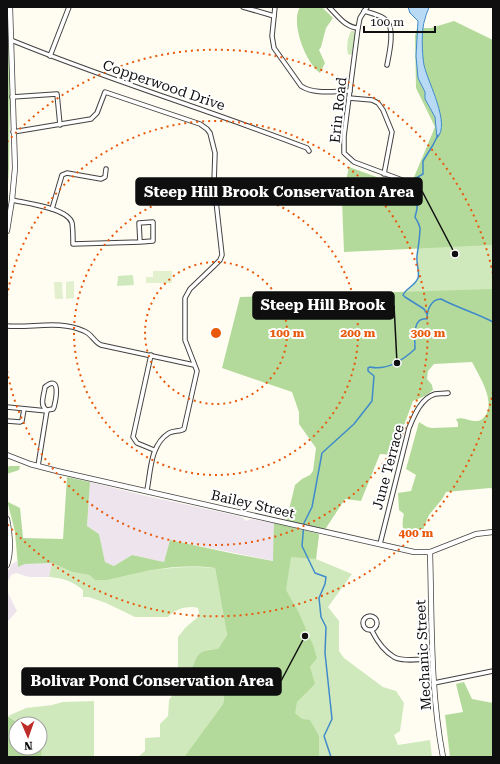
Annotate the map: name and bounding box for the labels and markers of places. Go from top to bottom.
callout: Steep Hill Brook Conservation Area [136,178,422,205]
callout: Steep Hill Brook [253,292,394,319]
centre of rings [209,326,223,340]
callout: Bolivar Pond Conservation Area [22,668,281,695]

